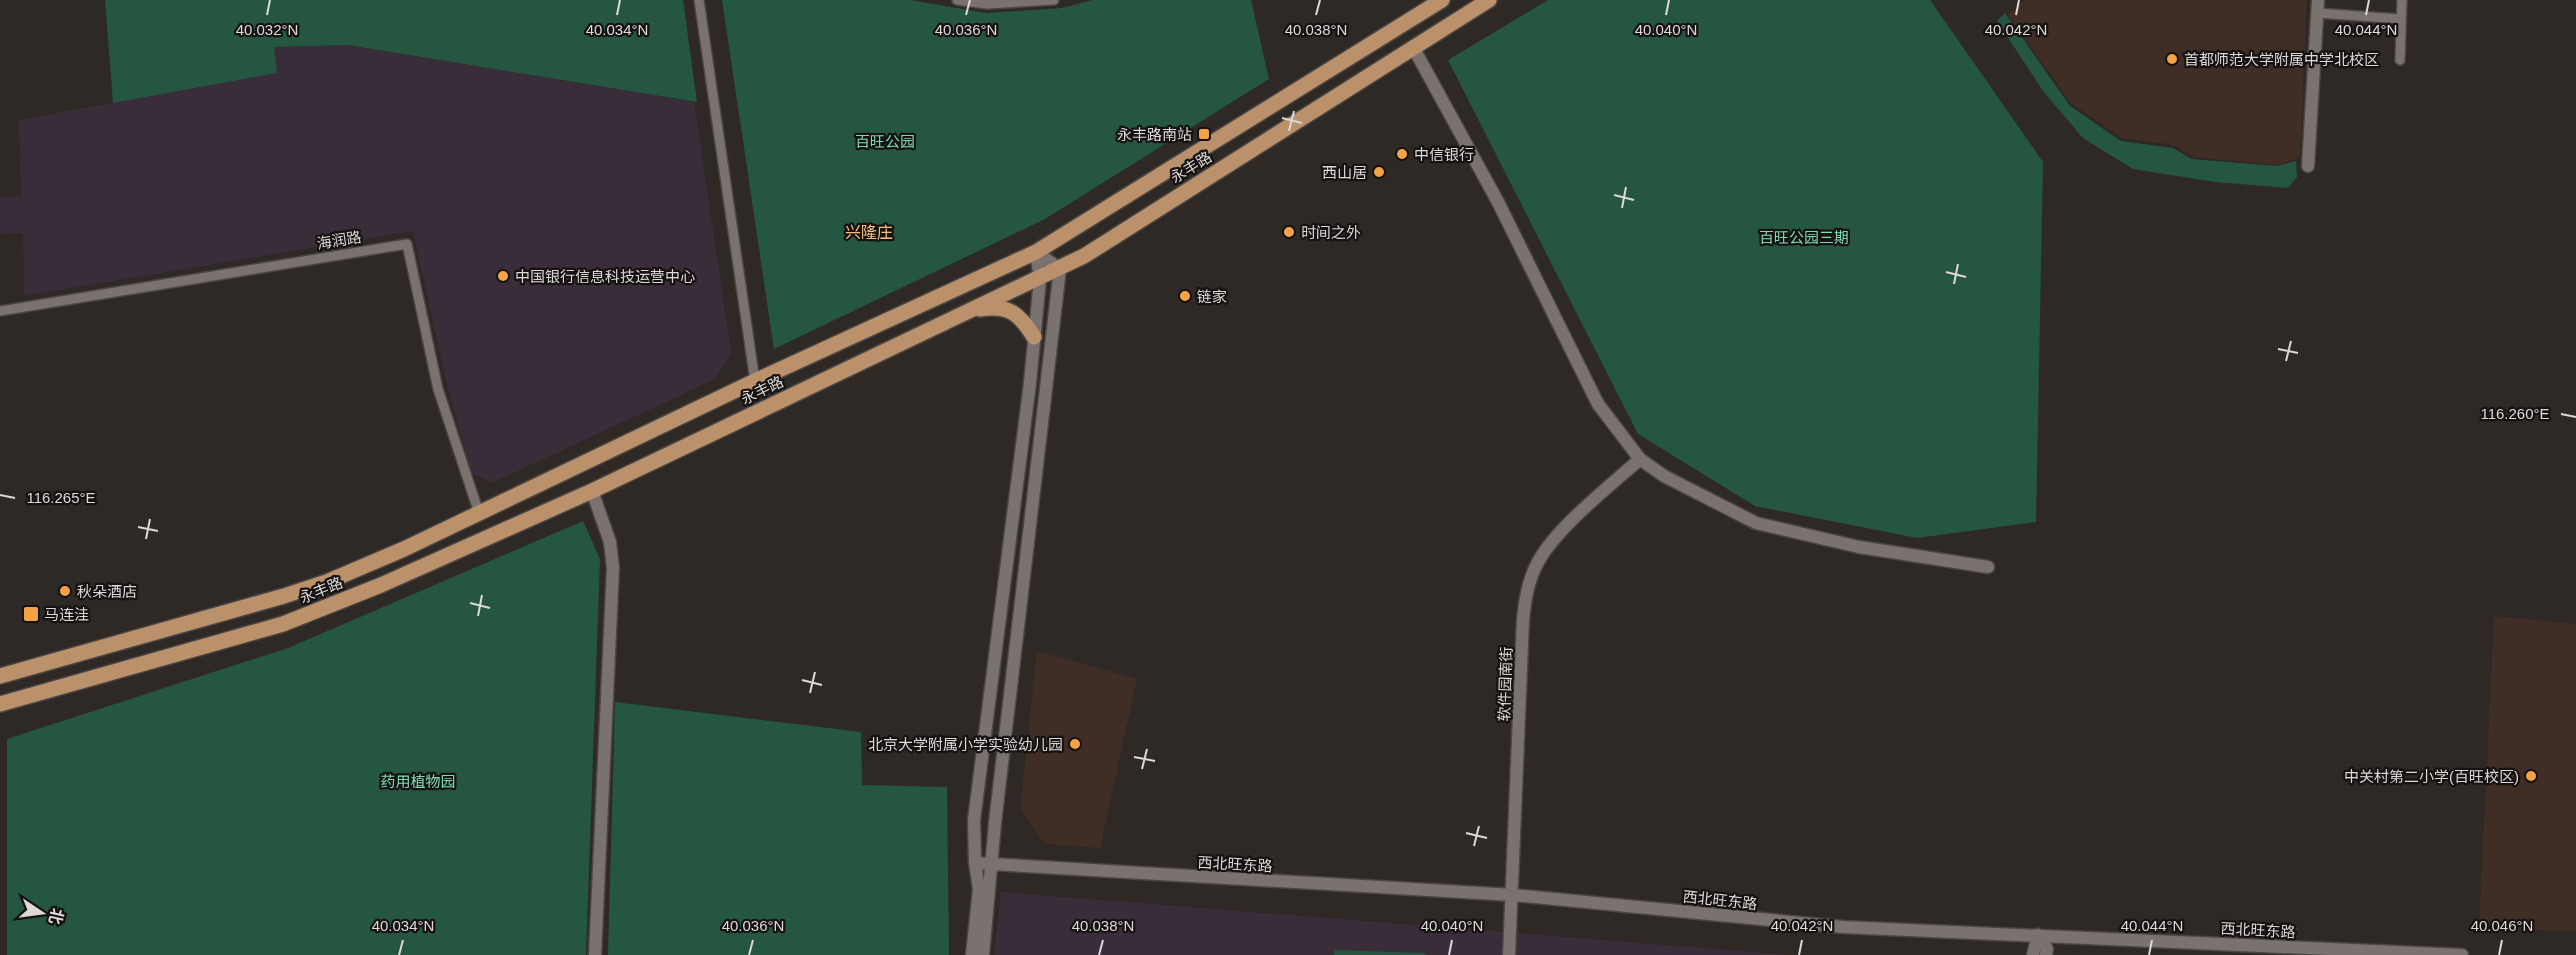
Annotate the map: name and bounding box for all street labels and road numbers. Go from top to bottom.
street label: 永丰路 [1167,148,1215,186]
street label: 海润路 [315,228,363,252]
street label: 永丰路 [738,372,786,408]
street label: 永丰路 [297,574,345,606]
street label: 软件园南街 [1495,646,1515,722]
street label: 西北旺东路 [1197,854,1273,874]
street label: 西北旺东路 [1682,888,1758,912]
street label: 西北旺东路 [2220,920,2296,940]

